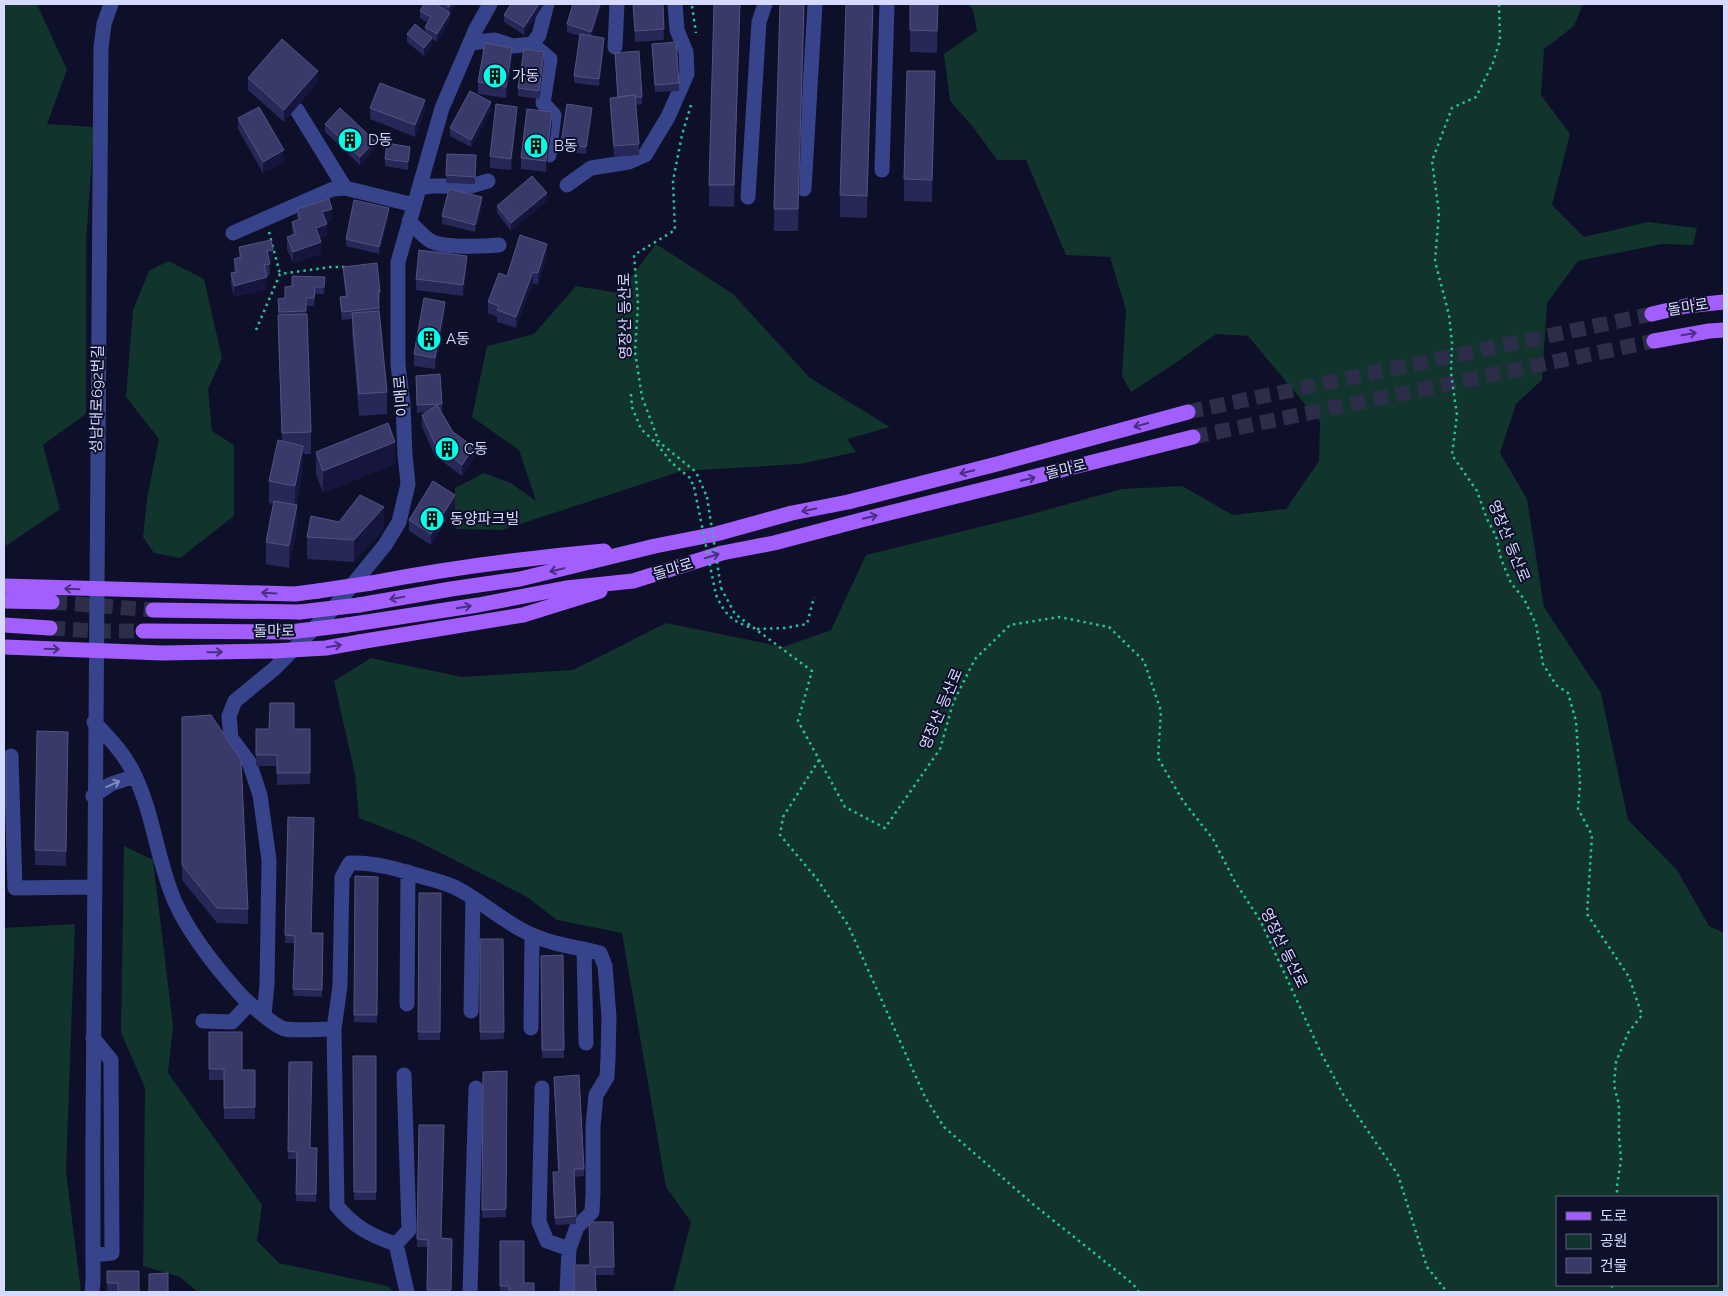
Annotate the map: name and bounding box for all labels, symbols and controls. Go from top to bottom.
building icon: 가동 [482,63,508,89]
place label: 가동 [512,67,540,85]
building icon: D동 [337,127,363,153]
place label: D동 [368,131,393,149]
building icon: B동 [523,133,549,159]
place label: B동 [554,137,578,155]
street label: 영장산 등산로 [615,273,635,359]
street label: 돌마로 [1666,295,1710,319]
building icon: A동 [416,326,442,352]
one-way arrow [1681,329,1697,339]
place label: A동 [446,330,470,348]
street label: 성남대로692번길 [87,345,107,453]
street label: 이매로 [390,375,412,417]
one-way arrow [1133,421,1149,430]
building icon: C동 [434,436,460,462]
place label: C동 [464,440,488,458]
street label: 돌마로 [1044,455,1088,483]
one-way arrow [959,467,975,477]
one-way arrow [1019,474,1035,483]
street label: 영장산 등산로 [1484,497,1534,585]
one-way arrow [801,505,817,515]
building icon: 동양파크빌 [419,506,445,532]
place label: 동양파크빌 [450,510,519,528]
one-way arrow [862,512,878,522]
one-way arrow [704,551,720,561]
street label: 돌마로 [651,554,695,584]
one-way arrow [549,566,565,575]
one-way arrow [64,584,80,593]
one-way arrow [261,588,278,598]
one-way arrow [389,594,405,604]
one-way arrow [456,602,472,612]
street label: 돌마로 [253,622,295,640]
one-way arrow [326,641,342,651]
one-way arrow [44,645,60,654]
one-way arrow [206,647,223,657]
street label: 영장산 등산로 [916,666,966,752]
one-way arrow [105,779,120,789]
street label: 영장산 등산로 [1257,905,1311,991]
legend [1556,1196,1718,1286]
text: 도로 [1600,1207,1628,1225]
text: 공원 [1600,1232,1628,1250]
text: 건물 [1600,1257,1628,1275]

